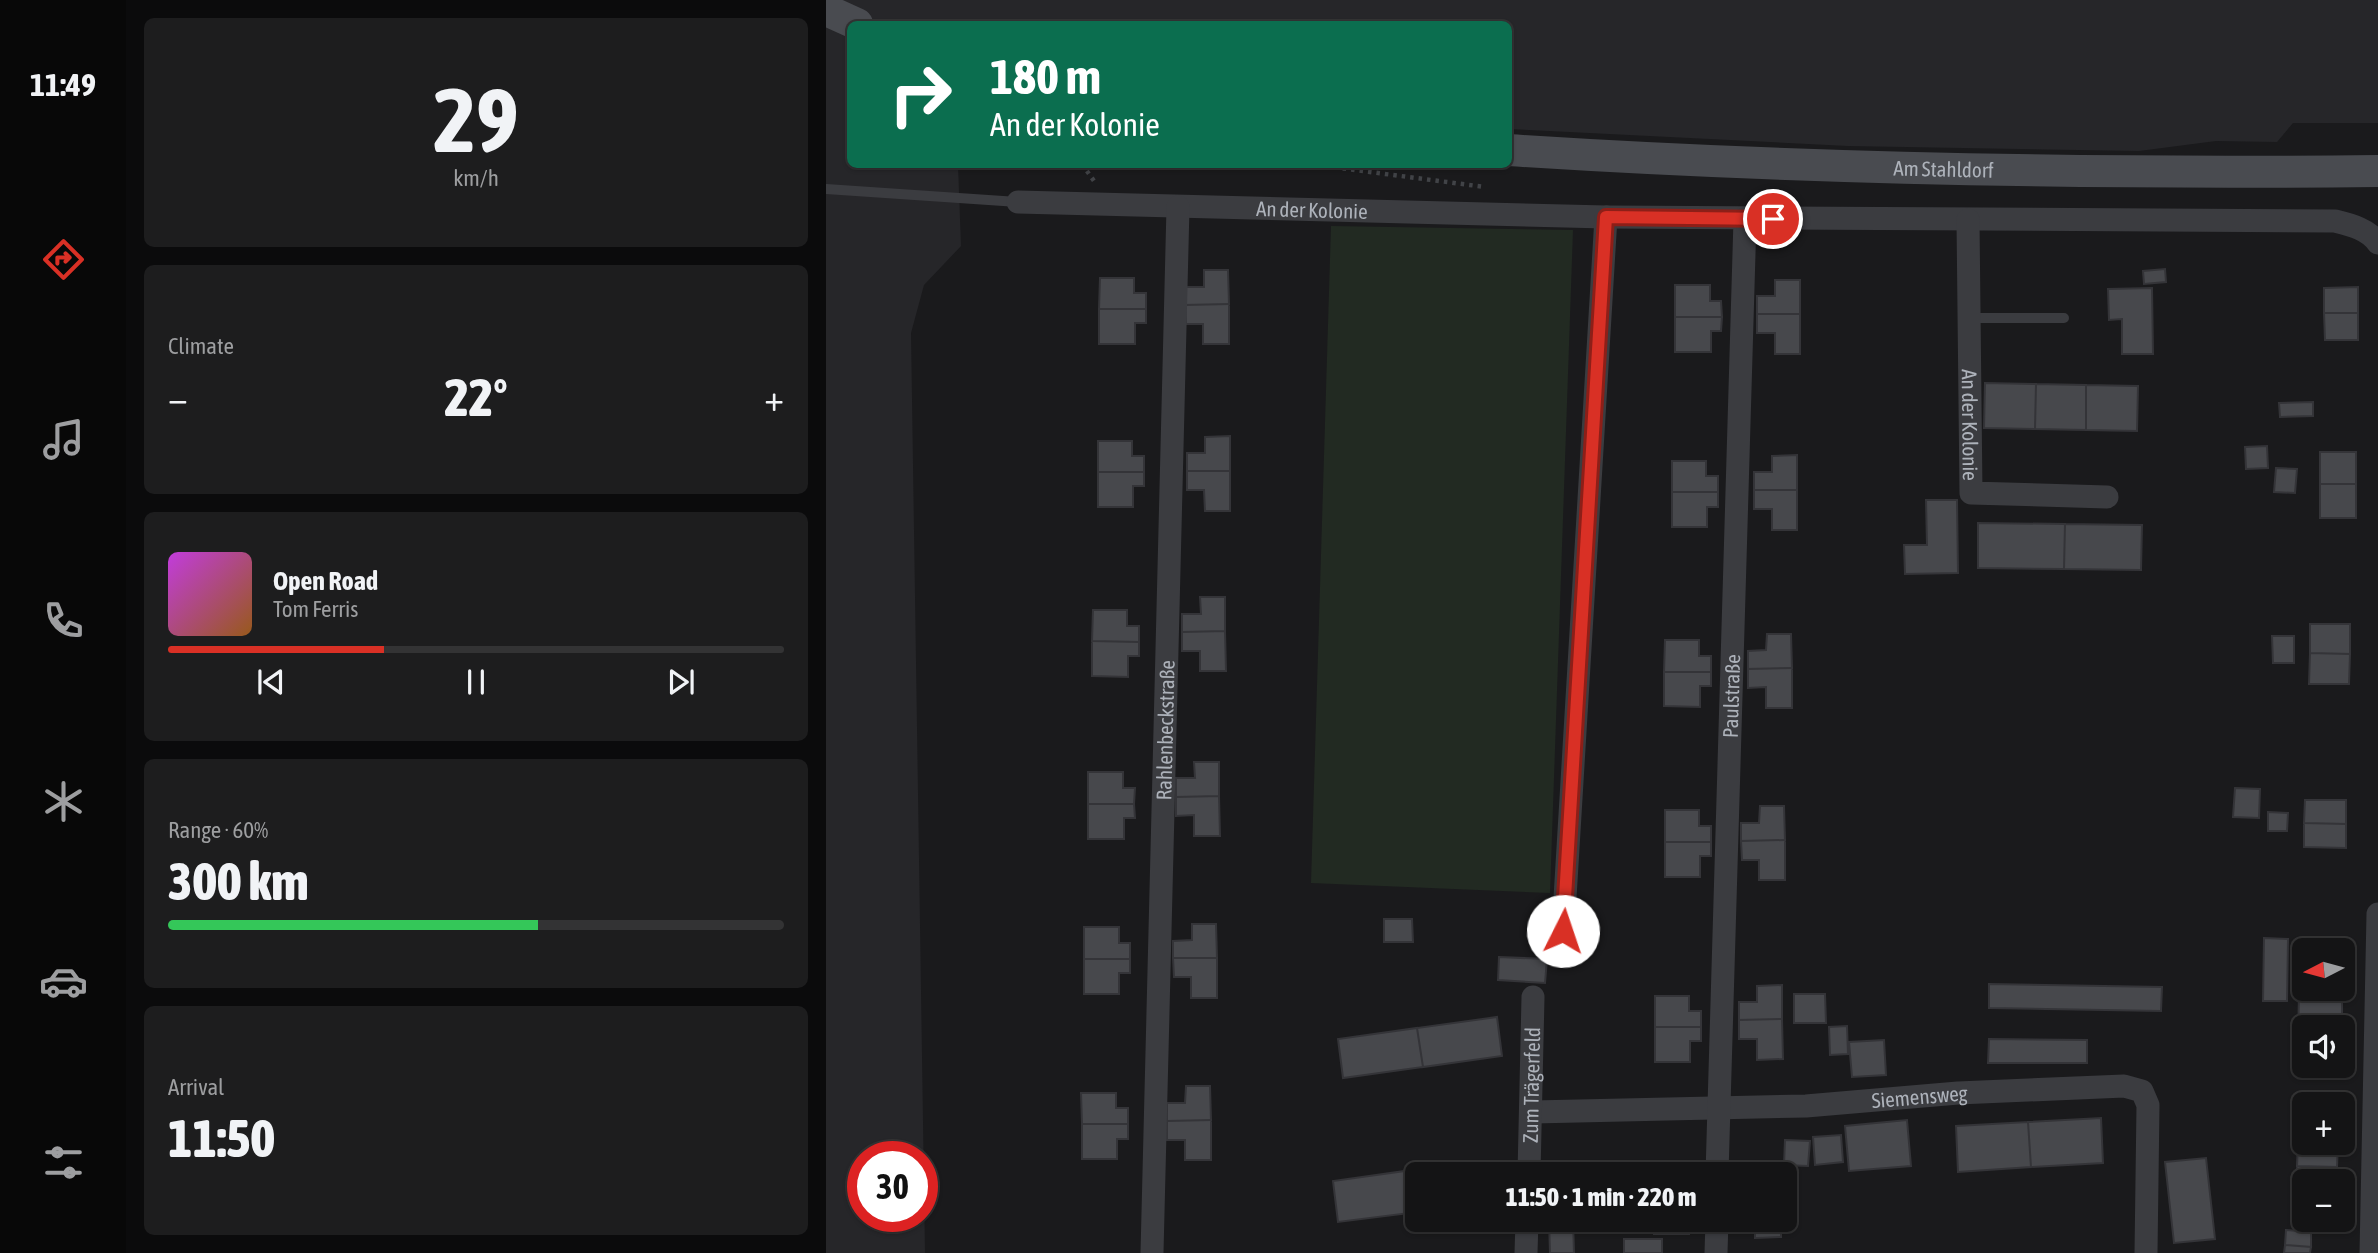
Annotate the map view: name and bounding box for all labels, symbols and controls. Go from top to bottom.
text: 180 m [990,48,1101,104]
icon: right [875,49,966,140]
text: 11:49 [30,66,96,103]
text: 29 [433,67,519,171]
text: An der Kolonie [990,106,1160,143]
street label: Am Stahldorf [1893,156,1994,182]
text: km/h [453,165,499,191]
pin [1743,189,1803,249]
street label: An der Kolonie [1256,196,1368,223]
icon: arrive [1754,200,1792,238]
icon: directions [39,235,88,284]
text: Climate [168,333,234,359]
text: 22° [444,367,508,427]
street label: An der Kolonie [1958,369,1983,481]
text: − [168,376,188,419]
text: + [764,376,784,419]
icon: music [39,415,88,464]
text: Open Road [273,566,378,596]
icon: phone [39,596,88,645]
text: Tom Ferris [273,596,358,622]
street label: Paulstraße [1718,654,1744,738]
street label: Rahlenbeckstraße [1151,660,1179,801]
icon: previous [252,663,290,701]
icon: pause [457,663,495,701]
icon: next [662,663,700,701]
icon: climate [39,777,88,826]
text: Range · 60% [168,817,268,843]
text: 300 km [168,851,309,911]
position arrow [1526,894,1600,968]
north arrow [2292,938,2356,1001]
map controls [2292,938,2355,1232]
icon: car [39,957,88,1006]
button: sound [2292,1015,2355,1078]
street label: Zum Trägerfeld [1518,1027,1544,1143]
text: Arrival [168,1074,224,1100]
street label: Siemensweg [1870,1081,1968,1112]
button: + [2292,1092,2355,1155]
text: 11:50 [168,1108,275,1168]
icon: filters [39,1138,88,1187]
speed limit sign: 30 [847,1141,938,1232]
button: − [2292,1169,2355,1232]
text: 11:50 · 1 min · 220 m [1506,1182,1696,1212]

